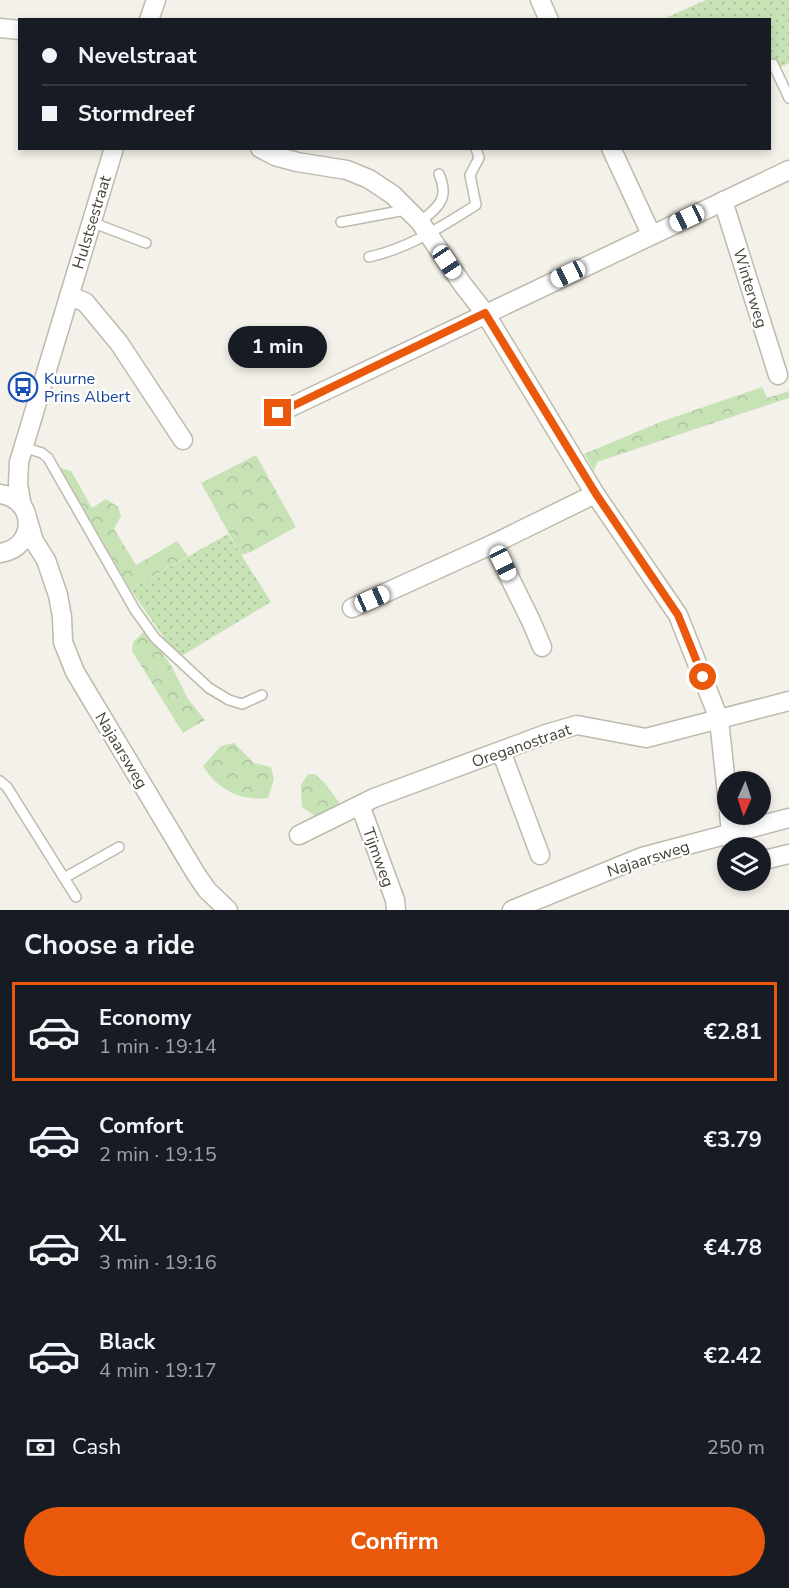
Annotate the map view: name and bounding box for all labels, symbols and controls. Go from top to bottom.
text: Nevelstraat [78,41,197,71]
text: Stormdreef [78,99,194,129]
street label: Hulstsestraat [67,172,117,272]
car [667,202,707,234]
car [429,242,465,282]
street label: Winterweg [728,246,773,331]
car [548,258,588,290]
callout: 1 min [228,326,328,368]
text: 1 min [252,333,303,360]
place label: Kuurne Prins Albert [44,368,131,408]
bus stop icon: Kuurne Prins Albert [7,371,39,403]
route end [264,399,291,426]
car [487,543,519,583]
car [352,583,392,615]
route start [689,663,716,690]
street label: Najaarsweg [90,708,153,793]
street label: Oreganostraat [469,719,574,773]
north arrow [717,771,771,825]
map controls [717,771,771,891]
street label: Tijmweg [357,824,399,890]
street label: Najaarsweg [604,835,692,883]
button: layers [717,837,771,891]
text: Choose a ride [24,927,195,964]
text: Economy [99,1003,191,1033]
icon: car [27,1005,81,1059]
text: €2.81 [704,1017,762,1047]
text: 1 min · 19:14 [99,1033,217,1060]
text: Comfort [99,1111,183,1141]
icon: car [27,1113,81,1167]
text: €3.79 [704,1125,762,1155]
text: 2 min · 19:15 [99,1141,217,1168]
text: XL [99,1219,126,1249]
icon: car [27,1221,81,1275]
text: €4.78 [704,1233,762,1263]
text: 3 min · 19:16 [99,1249,217,1276]
text: Black [99,1327,155,1357]
icon: car [27,1329,81,1383]
text: €2.42 [704,1341,762,1371]
text: 4 min · 19:17 [99,1357,217,1384]
icon: cash [24,1431,57,1464]
text: Cash [72,1432,121,1462]
text: 250 m [707,1434,765,1461]
button: Confirm [24,1507,765,1576]

